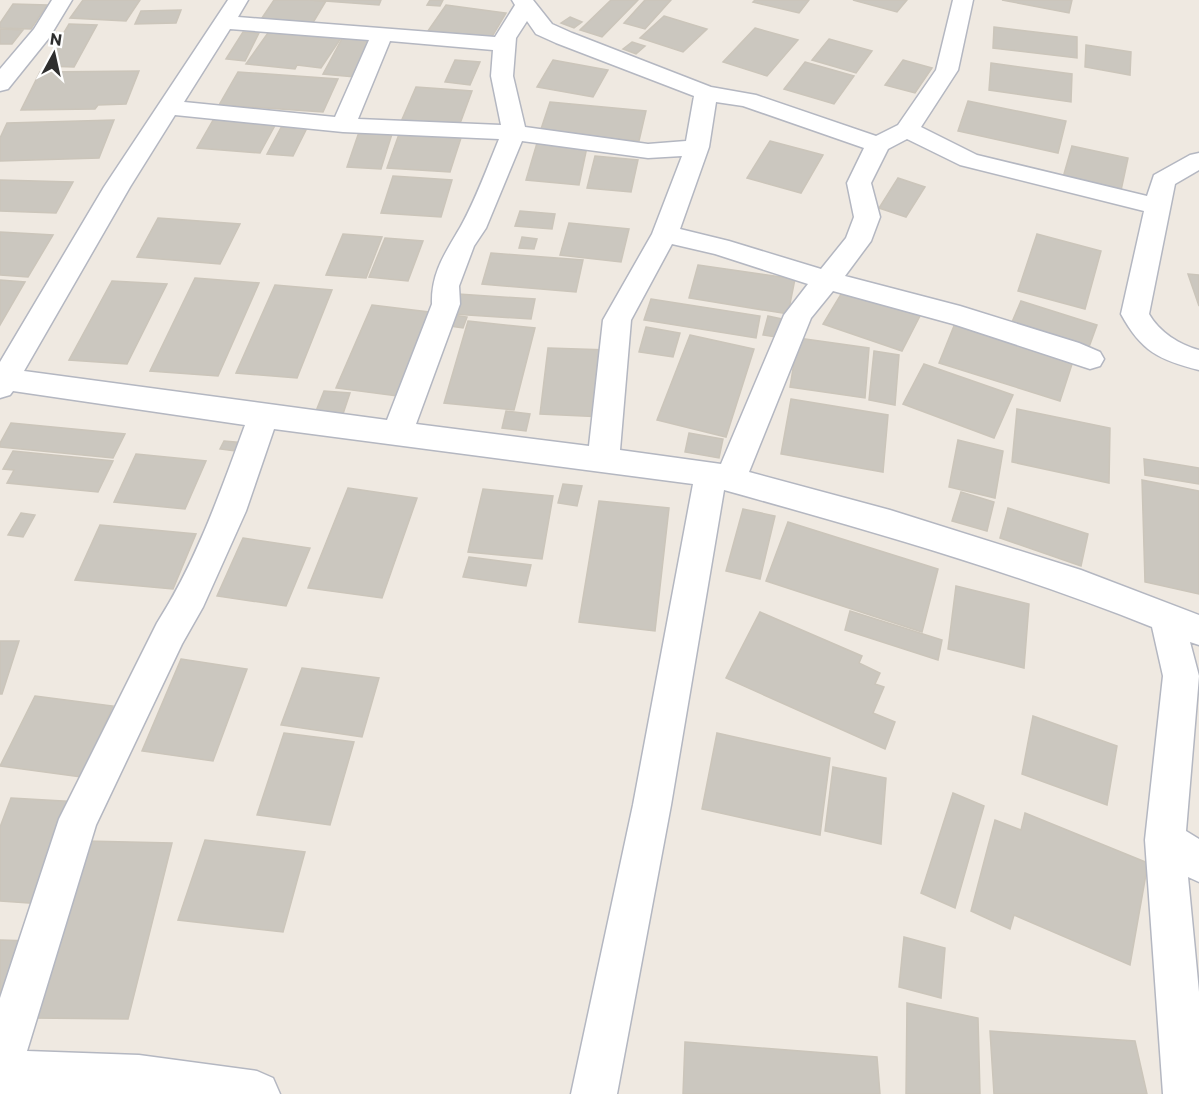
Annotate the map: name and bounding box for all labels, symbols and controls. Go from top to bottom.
north arrow [24,24,84,84]
text: N [49,28,63,49]

